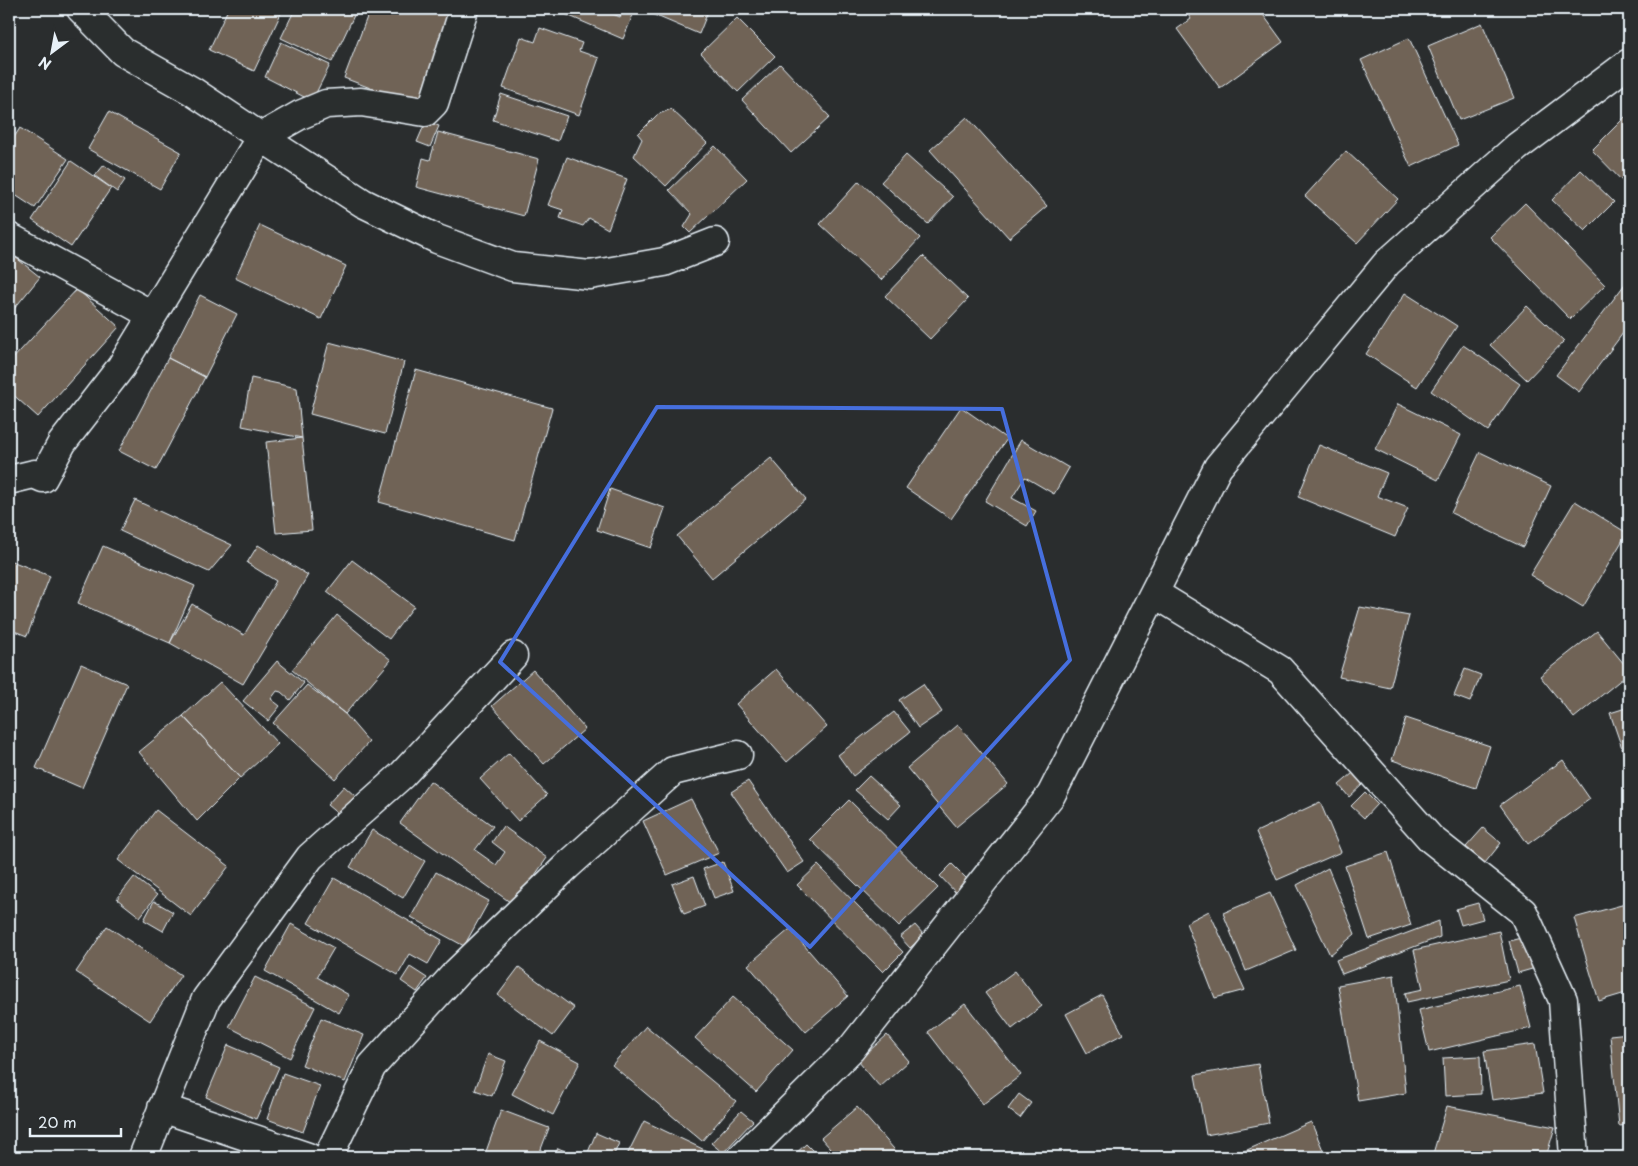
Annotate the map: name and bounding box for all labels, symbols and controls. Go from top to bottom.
north arrow [28,28,78,78]
text: N [35,52,55,75]
scale bar [30,1106,121,1138]
text: 20 m [38,1110,77,1133]

